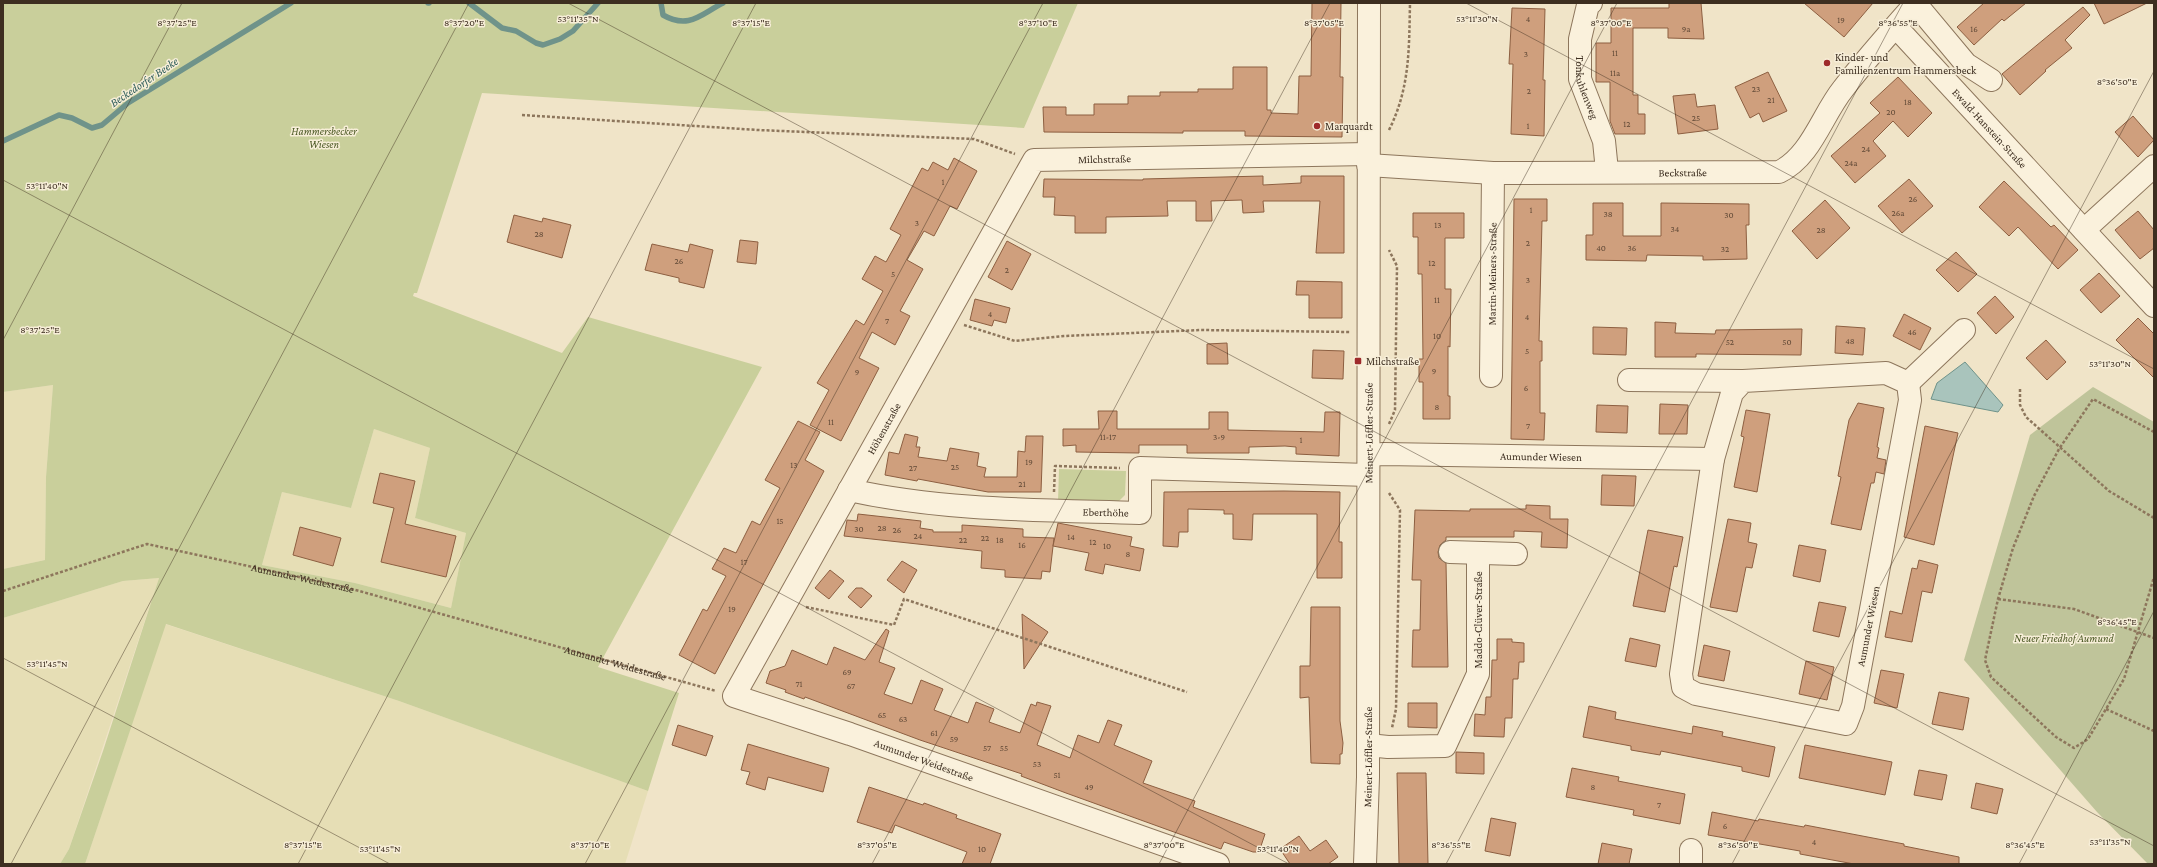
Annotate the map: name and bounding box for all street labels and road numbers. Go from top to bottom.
street label: Tonkuhlenweg [1574,56,1601,122]
street label: Ewald-Hanstein-Straße [1950,86,2029,171]
street label: Milchstraße [1078,152,1131,165]
street label: Beckstraße [1659,166,1707,178]
street label: Martin-Meiners-Straße [1485,222,1499,326]
street label: Meinert-Löffler-Straße [1362,383,1375,483]
street label: Höhenstraße [865,400,903,456]
street label: Aumunder Wiesen [1500,450,1582,463]
street label: Eberthöhe [1082,505,1129,519]
street label: Aumunder Weidestraße [250,561,356,595]
street label: Maddo-Clüver-Straße [1472,571,1484,668]
street label: Aumunder Wiesen [1854,585,1882,667]
street label: Aumunder Weidestraße [563,643,668,683]
street label: Meinert-Löffler-Straße [1361,707,1374,808]
street label: Aumunder Weidestraße [873,736,975,784]

